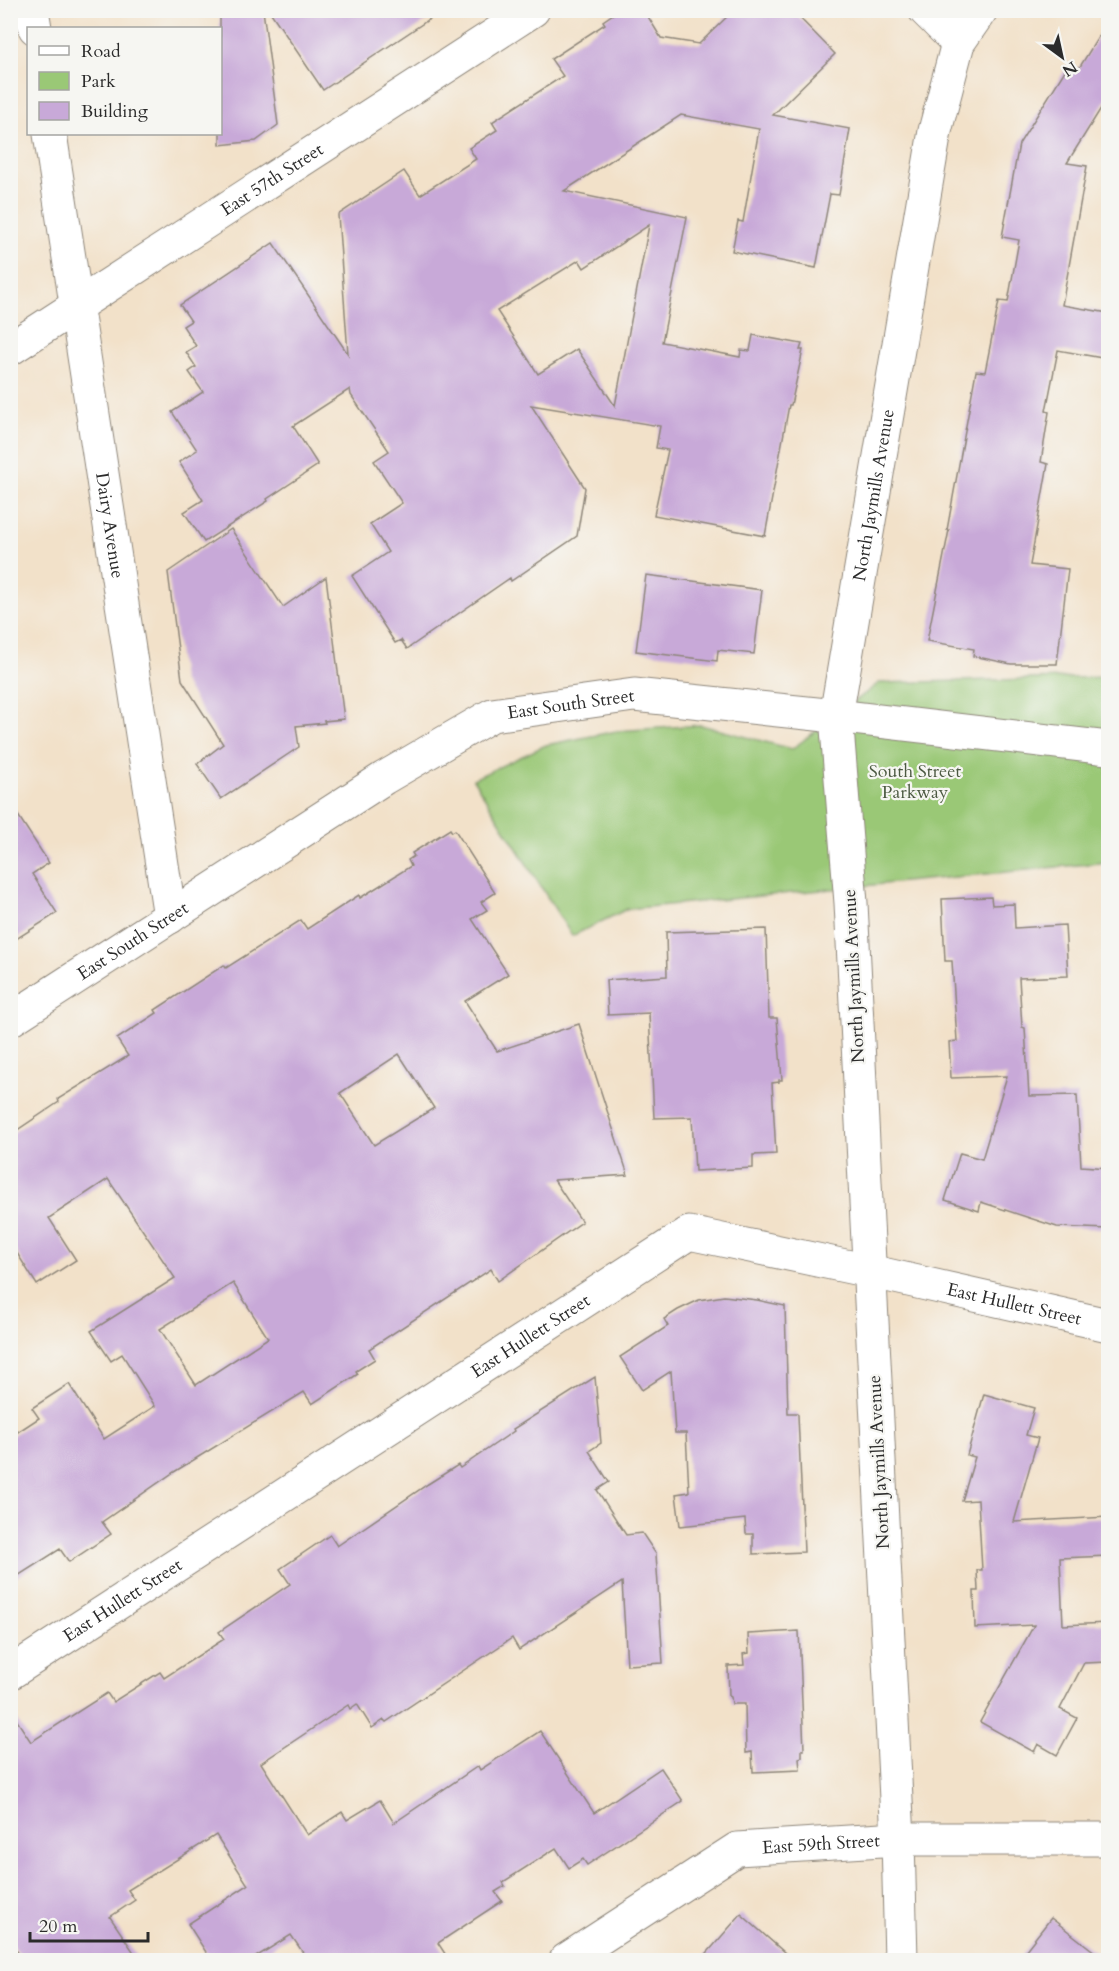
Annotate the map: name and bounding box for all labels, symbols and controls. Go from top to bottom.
legend [27,27,222,135]
north arrow [1032,27,1092,87]
text: Road [81,39,121,64]
text: N [1058,56,1081,82]
text: Park [81,69,116,94]
text: Building [81,99,149,124]
street label: East 57th Street [216,137,328,222]
street label: North Jaymills Avenue [847,407,900,583]
street label: Dairy Avenue [90,471,130,580]
street label: East South Street [506,683,636,725]
park label: South Street Parkway [869,759,961,805]
street label: North Jaymills Avenue [837,888,871,1064]
street label: East South Street [72,895,193,986]
street label: East Hullett Street [945,1276,1084,1331]
street label: East Hullett Street [466,1288,595,1384]
street label: North Jaymills Avenue [862,1374,896,1550]
street label: East Hullett Street [58,1552,187,1648]
street label: East 59th Street [761,1828,881,1860]
scale bar [30,1905,148,1943]
text: 20 m [39,1914,78,1939]

